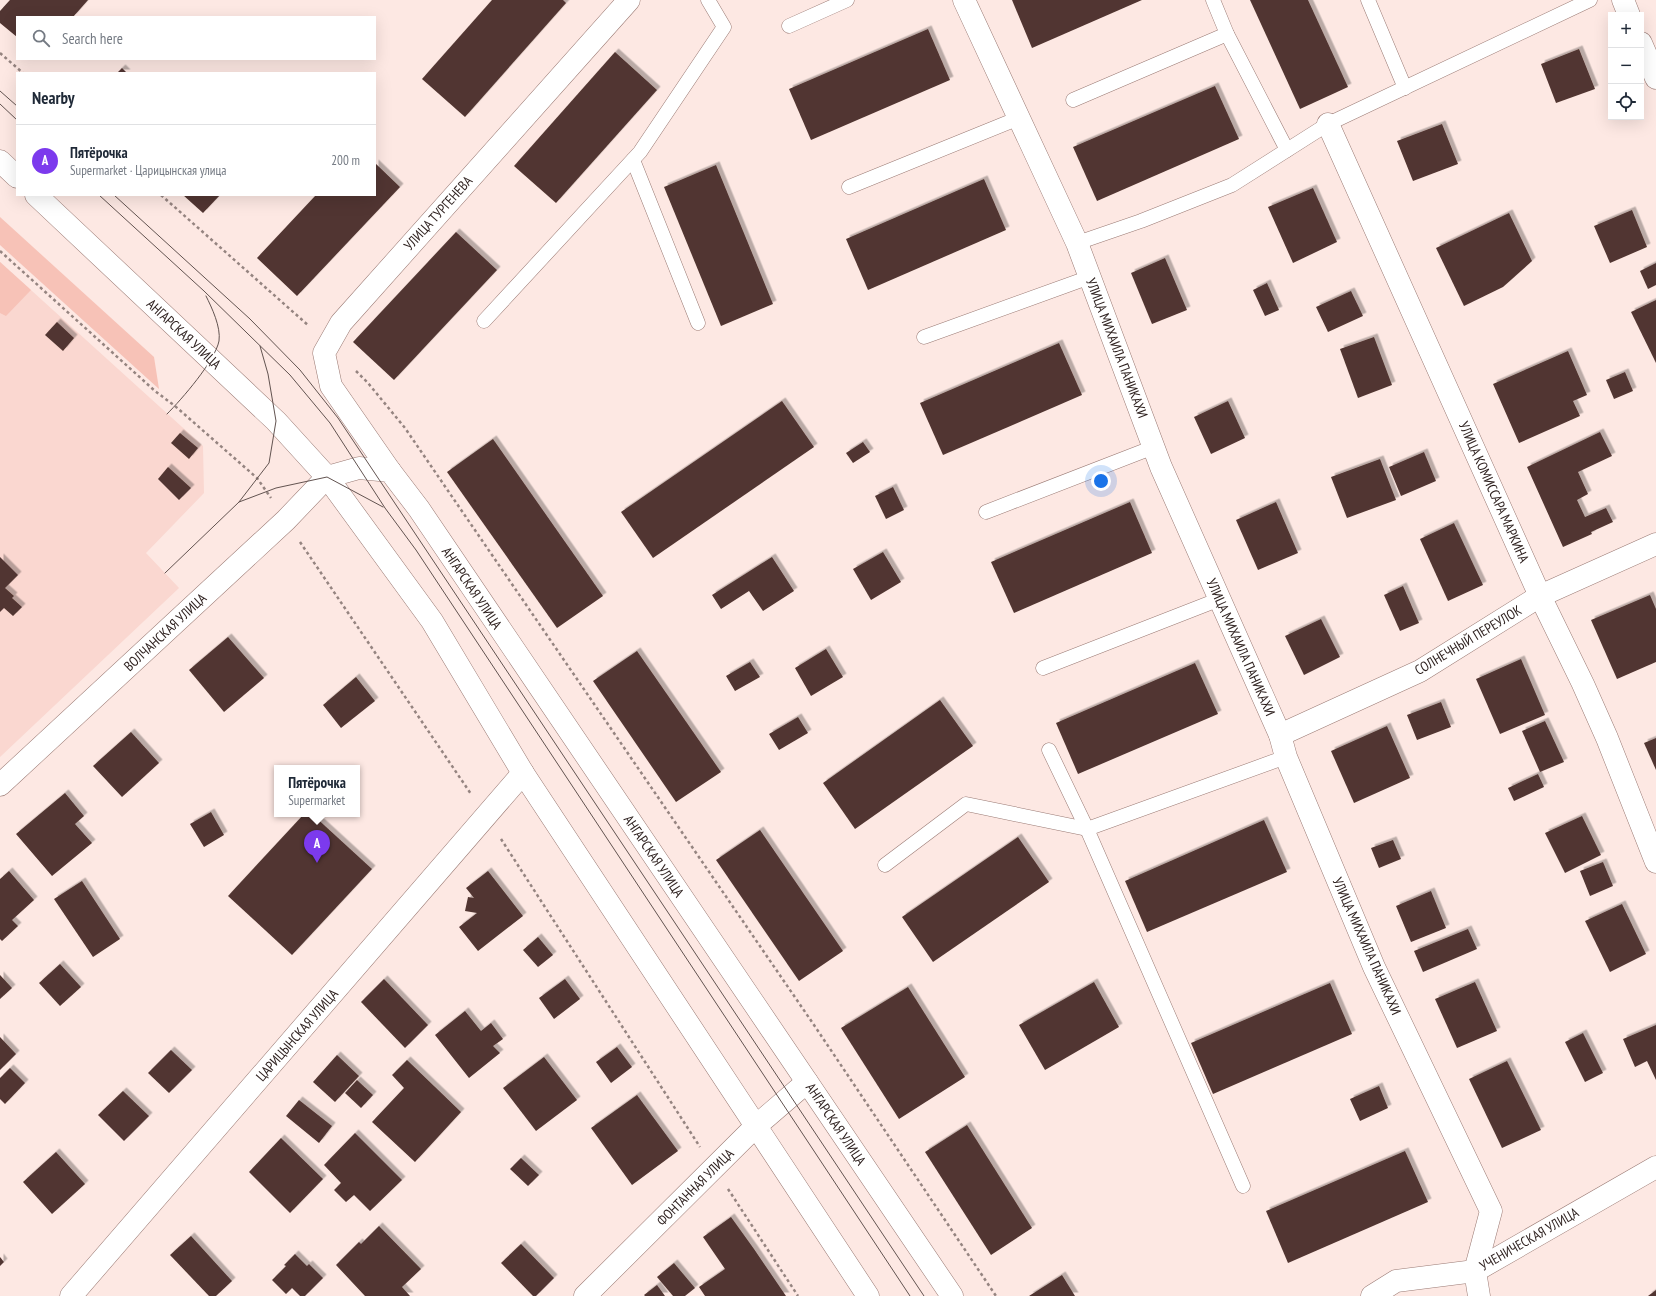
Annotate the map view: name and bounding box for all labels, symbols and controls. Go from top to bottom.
map controls [1608,12,1644,120]
button: + [1608,12,1644,48]
search box [16,16,376,60]
icon: search [30,27,52,49]
text: Search here [62,29,123,48]
button: − [1608,48,1644,84]
button: locate [1608,84,1644,120]
text: Nearby [32,87,75,109]
text: Пятёрочка [70,143,128,162]
text: A [42,152,48,169]
text: 200 m [331,152,360,169]
text: Supermarket · Царицынская улица [70,162,227,179]
street label: УЛИЦА ТУРГЕНЕВА [400,172,476,254]
street label: УЛИЦА МИХАИЛА ПАНИКАХИ [1082,275,1152,421]
street label: АНГАРСКАЯ УЛИЦА [143,295,225,373]
street label: УЛИЦА КОМИССАРА МАРКИНА [1455,419,1533,566]
your location [1091,471,1111,491]
street label: АНГАРСКАЯ УЛИЦА [438,543,506,633]
street label: УЛИЦА МИХАИЛА ПАНИКАХИ [1203,576,1279,718]
street label: ВОЛЧАНСКАЯ УЛИЦА [120,589,210,675]
street label: СОЛНЕЧНЫЙ ПЕРЕУЛОК [1411,601,1525,679]
popup [274,765,360,817]
text: Пятёрочка [288,773,346,792]
text: Supermarket [288,792,345,809]
street label: АНГАРСКАЯ УЛИЦА [620,811,688,901]
pin: A [304,830,330,863]
street label: УЛИЦА МИХАИЛА ПАНИКАХИ [1329,875,1405,1017]
street label: ЦАРИЦЫНСКАЯ УЛИЦА [252,985,342,1085]
street label: АНГАРСКАЯ УЛИЦА [802,1079,870,1169]
street label: ФОНТАННАЯ УЛИЦА [653,1144,738,1229]
street label: УЧЕНИЧЕСКАЯ УЛИЦА [1476,1203,1582,1275]

